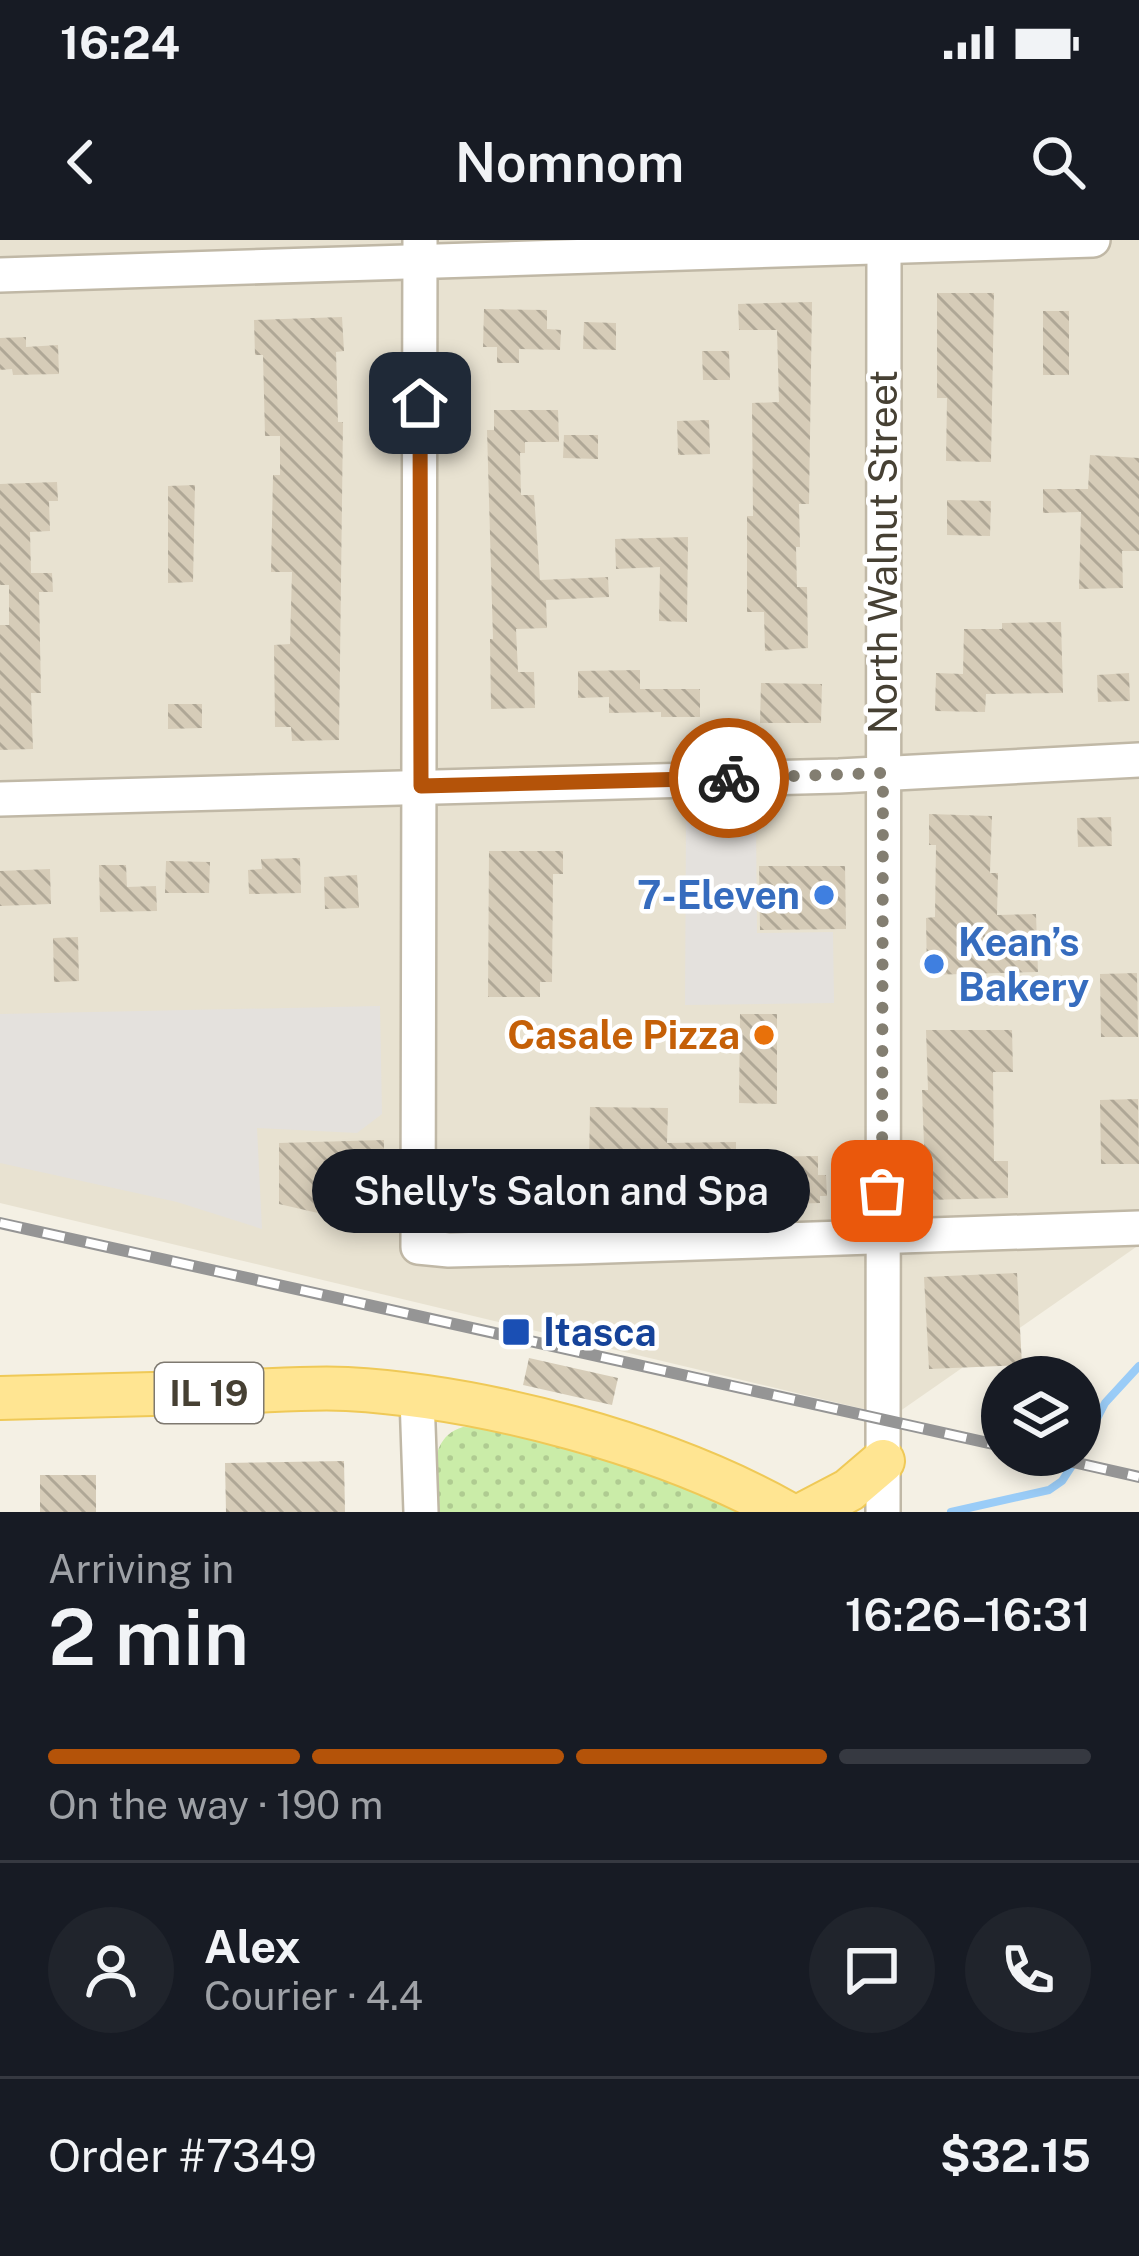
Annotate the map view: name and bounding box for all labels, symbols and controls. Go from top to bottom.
text: 16:24 [60,16,180,69]
icon: back [48,129,114,195]
icon: search [1025,129,1091,195]
text: Nomnom [455,131,684,194]
pin [369,352,471,454]
icon: home [387,370,453,436]
street label: North Walnut Street [860,370,906,734]
courier [669,718,789,838]
icon: bike [696,745,762,811]
place label: 7-Eleven [637,872,800,918]
marker: 7-Eleven [811,882,837,908]
place label: Kean’s Bakery [958,919,1089,1010]
marker: Kean’s Bakery [921,951,947,977]
place label: Casale Pizza [507,1012,740,1058]
marker: Casale Pizza [751,1022,777,1048]
pin [831,1140,933,1242]
callout: Shelly's Salon and Spa [312,1149,810,1233]
icon: bag [849,1158,915,1224]
text: Shelly's Salon and Spa [353,1168,769,1214]
place label: Itasca [543,1309,657,1355]
marker: Itasca [500,1316,532,1348]
map controls [981,1356,1101,1476]
button: layers [981,1356,1101,1476]
road number: IL 19 [155,1363,263,1423]
text: Arriving in [48,1546,234,1592]
text: 16:26–16:31 [845,1588,1091,1641]
text: 2 min [48,1591,249,1683]
text: On the way · 190 m [48,1782,383,1828]
button: person [48,1907,174,2033]
button: chat [809,1907,935,2033]
button: phone [965,1907,1091,2033]
text: Alex [204,1920,301,1973]
text: Courier · 4.4 [204,1973,423,2019]
text: Order #7349 [48,2129,317,2182]
text: $32.15 [940,2129,1091,2182]

